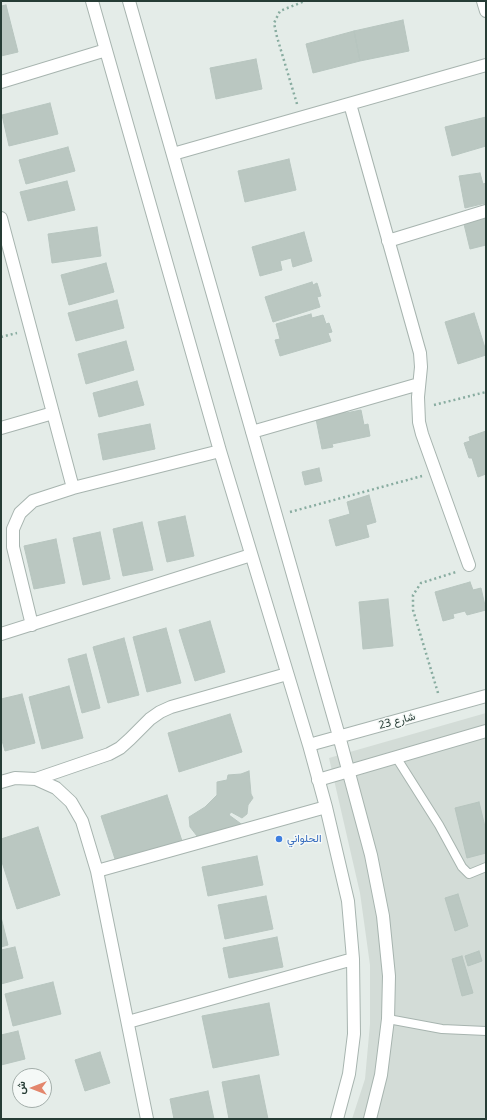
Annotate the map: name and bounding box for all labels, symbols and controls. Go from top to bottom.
street label: شارع 23 [377,710,417,732]
place label: الحلواني [287,832,321,846]
marker: الحلواني [274,834,284,844]
north arrow [12,1068,52,1108]
text: ش [13,1081,28,1095]

